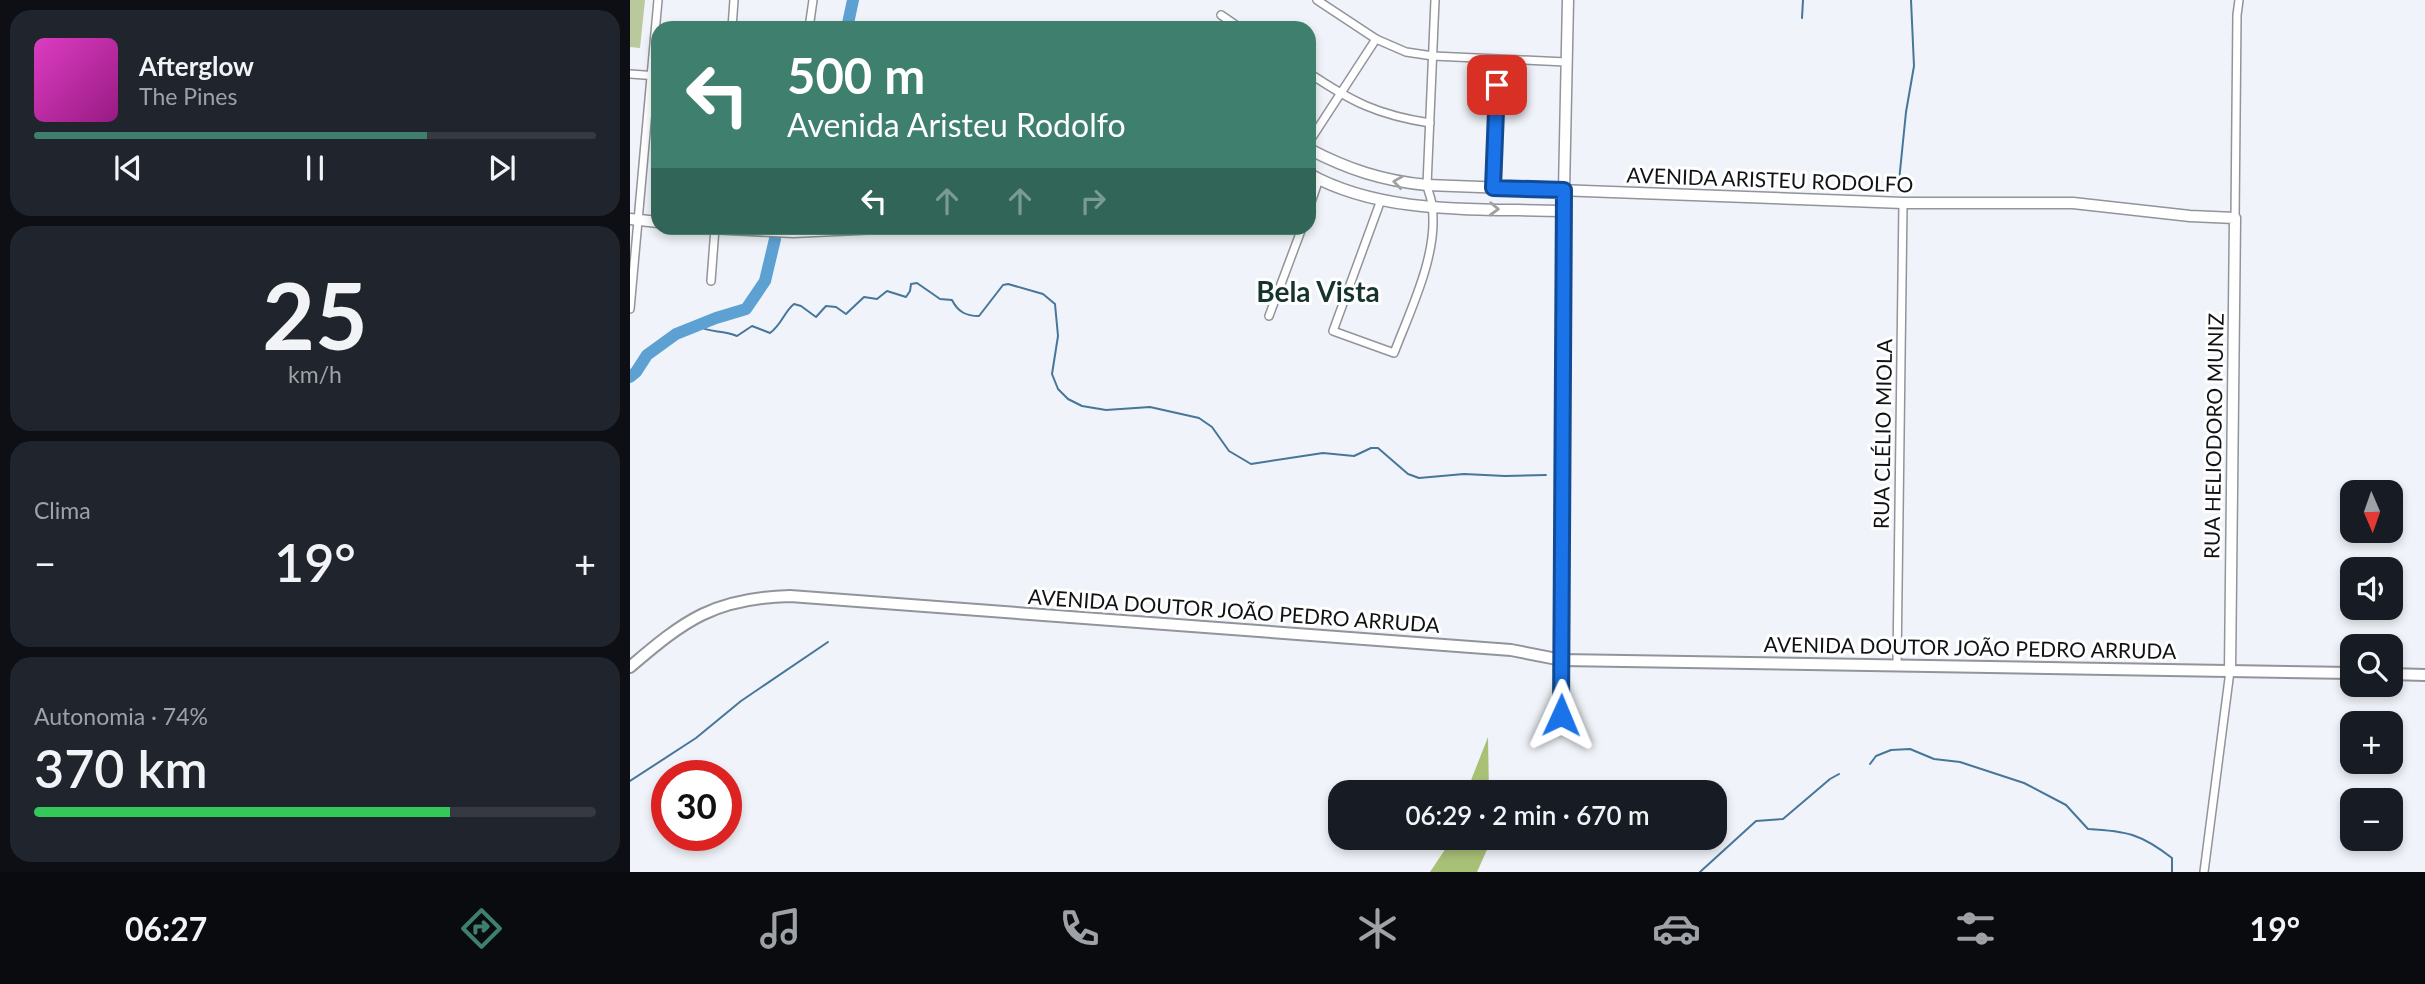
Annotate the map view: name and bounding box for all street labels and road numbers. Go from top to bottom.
street label: AVENIDA ARISTEU RODOLFO [1626,161,1914,197]
street label: RUA HELIODORO MUNIZ [2198,313,2228,559]
street label: RUA CLÉLIO MIOLA [1868,338,1896,529]
street label: AVENIDA DOUTOR JOÃO PEDRO ARRUDA [1027,583,1441,637]
street label: AVENIDA DOUTOR JOÃO PEDRO ARRUDA [1763,631,2177,663]

